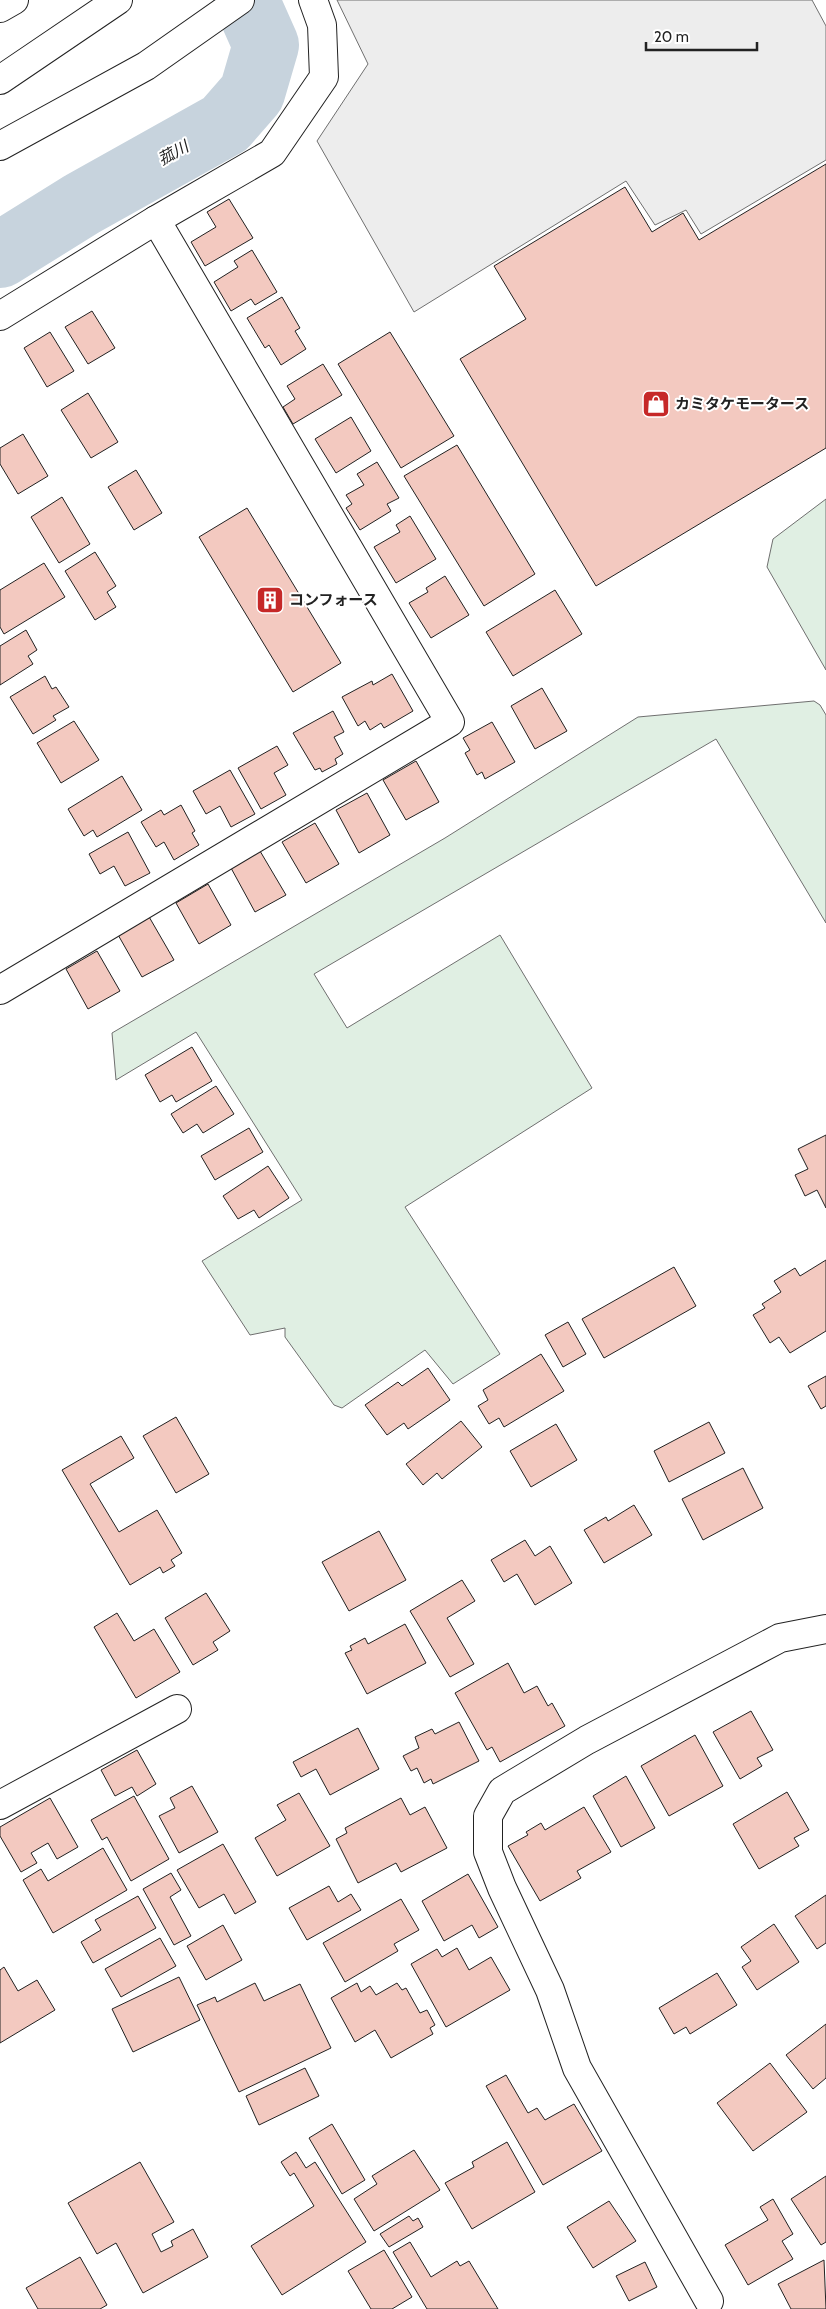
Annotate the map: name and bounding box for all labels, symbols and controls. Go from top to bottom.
scale bar [646,20,757,52]
text: 20 m [654,28,689,46]
water label: 菰川 [154,136,193,169]
shop icon: カミタケモータース [641,389,671,419]
place label: カミタケモータース [675,395,809,413]
building icon: コンフォース [255,585,285,615]
place label: コンフォース [289,591,378,609]

